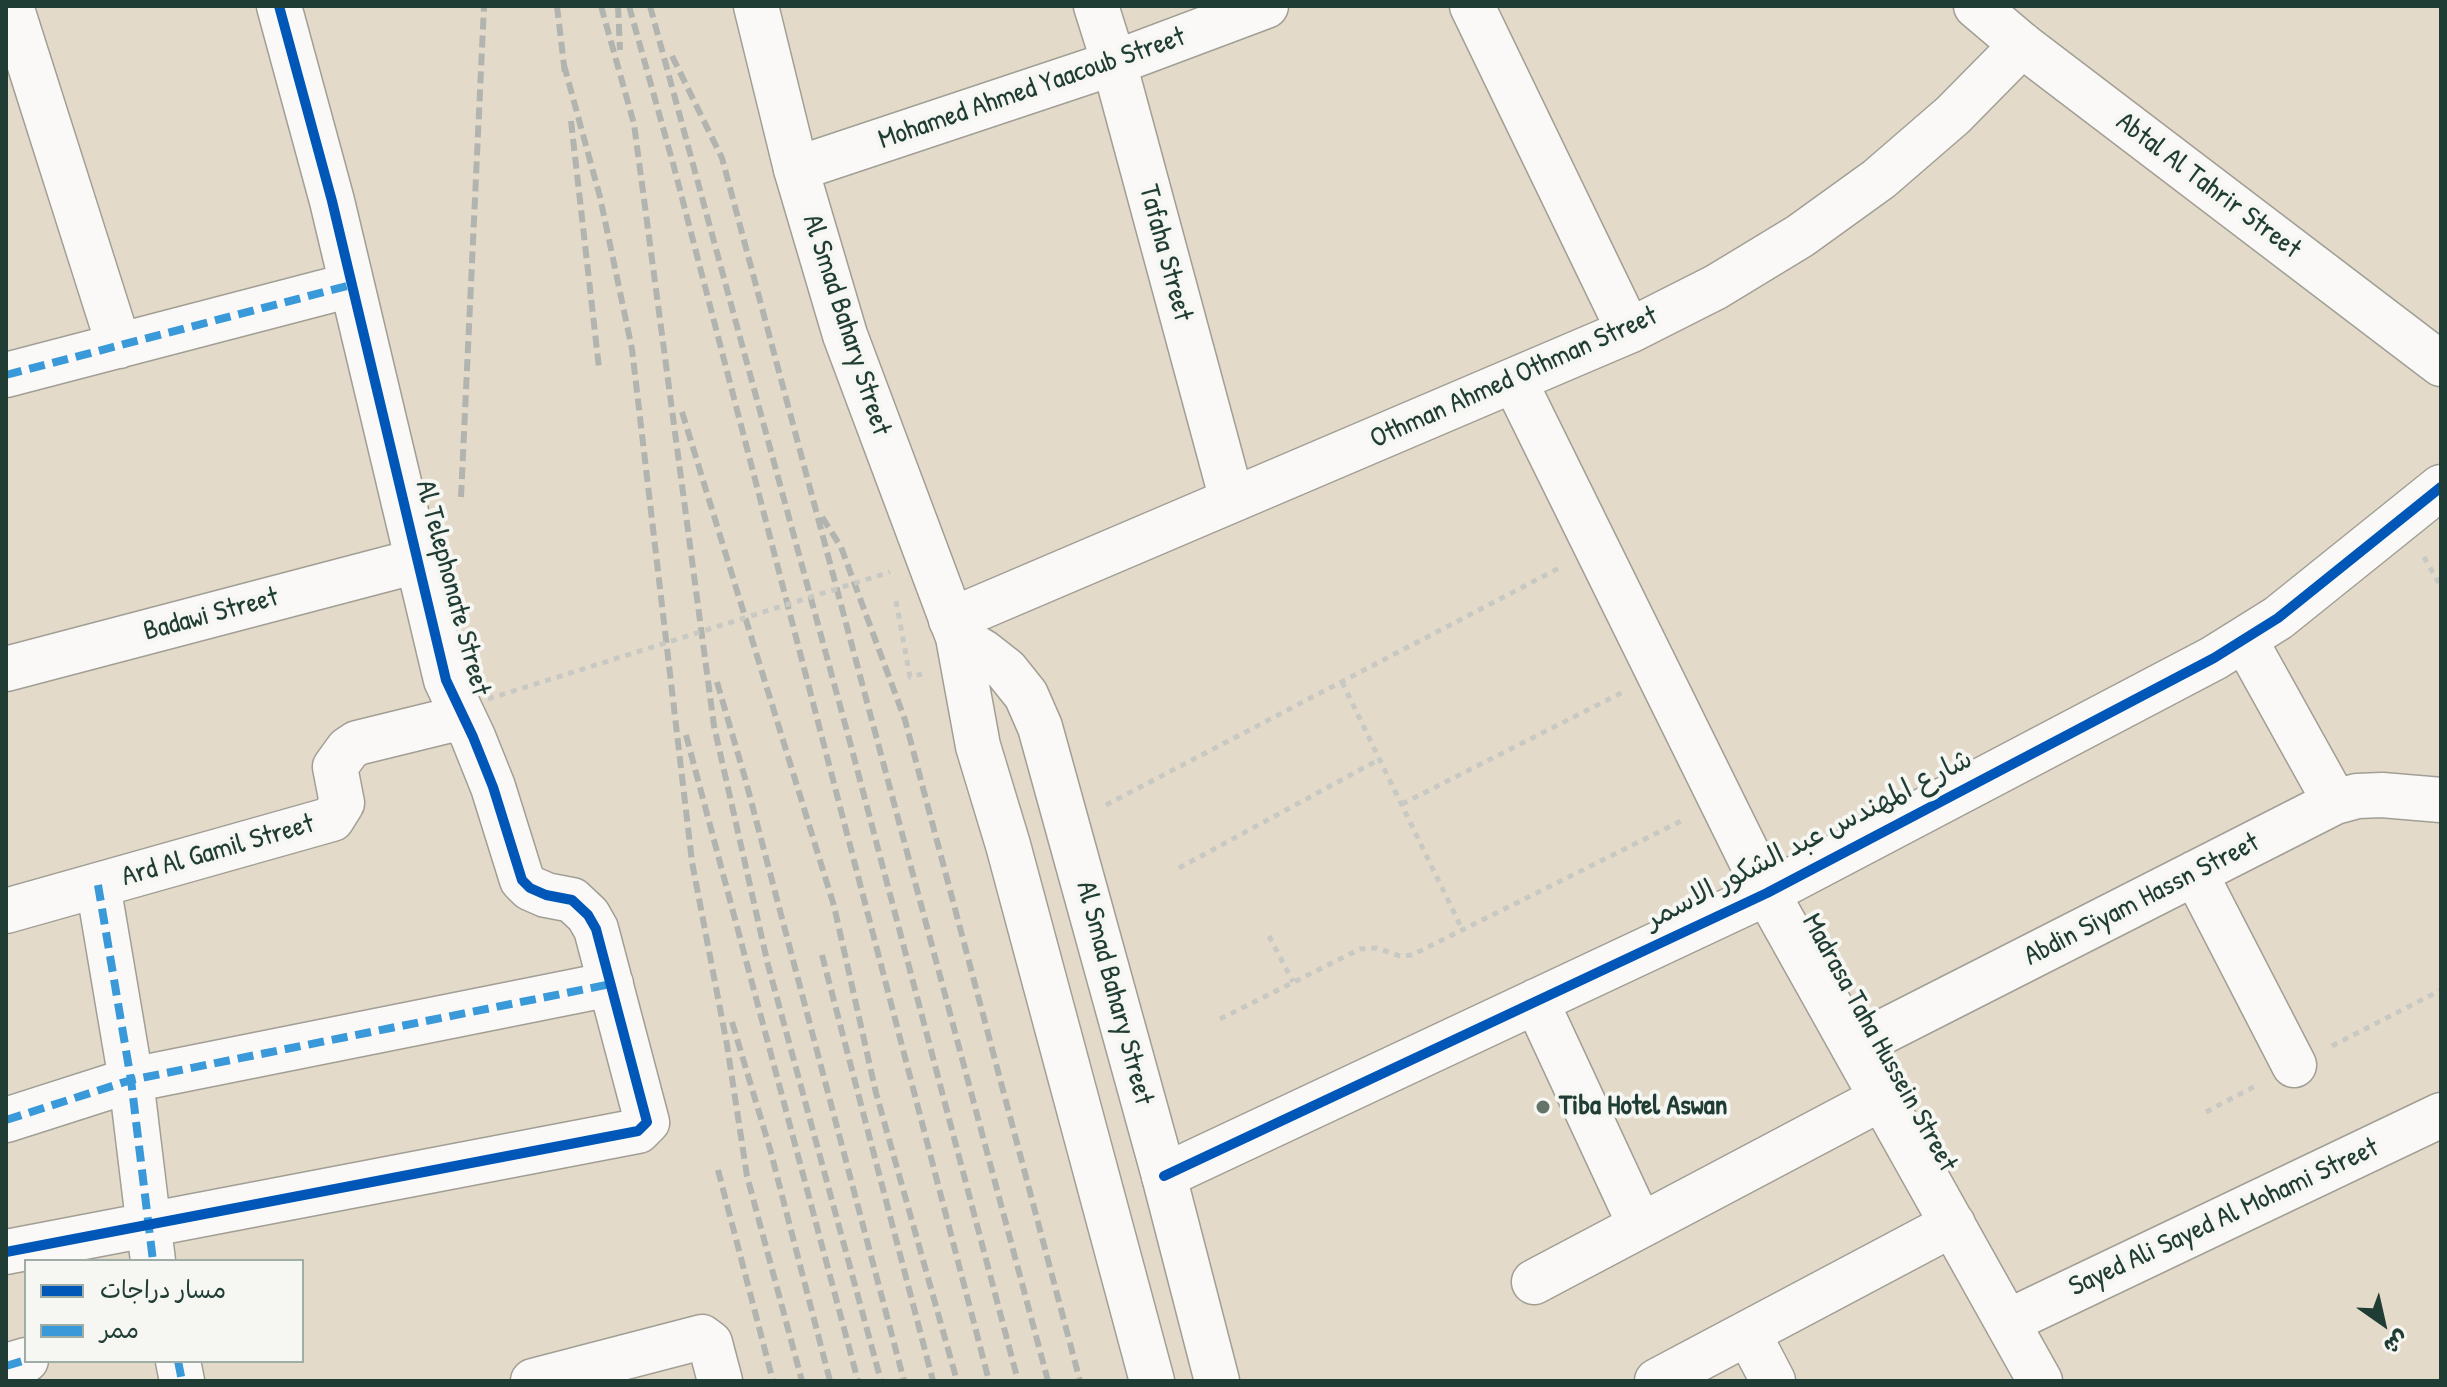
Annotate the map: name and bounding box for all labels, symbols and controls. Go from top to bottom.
street label: Mohamed Ahmed Yaacoub Street [874,21,1190,157]
street label: Abtal Al Tahrir Street [2109,106,2307,266]
street label: Tafaha Street [1131,181,1199,325]
street label: Al Smad Bahary Street [794,210,898,440]
street label: Othman Ahmed Othman Street [1365,300,1663,456]
street label: Al Telephonate Street [407,477,497,699]
street label: Badawi Street [140,581,282,649]
street label: شارع المهندس عبد الشكور الاسمر [1640,743,1978,937]
street label: Ard Al Gamil Street [118,808,318,894]
street label: Abdin Siyam Hassn Street [2019,826,2265,974]
street label: Al Smad Bahary Street [1068,878,1160,1108]
street label: Madrasa Taha Hussein Street [1794,908,1964,1178]
place label: Tiba Hotel Aswan [1559,1090,1727,1124]
marker: Tiba Hotel Aswan [1534,1098,1552,1116]
street label: Sayed Ali Sayed Al Mohami Street [2064,1131,2384,1305]
legend [24,1259,304,1363]
text: مسار دراجات [100,1273,226,1305]
north arrow [2343,1283,2423,1363]
text: ممر [100,1313,139,1345]
text: ش [2378,1324,2415,1362]

